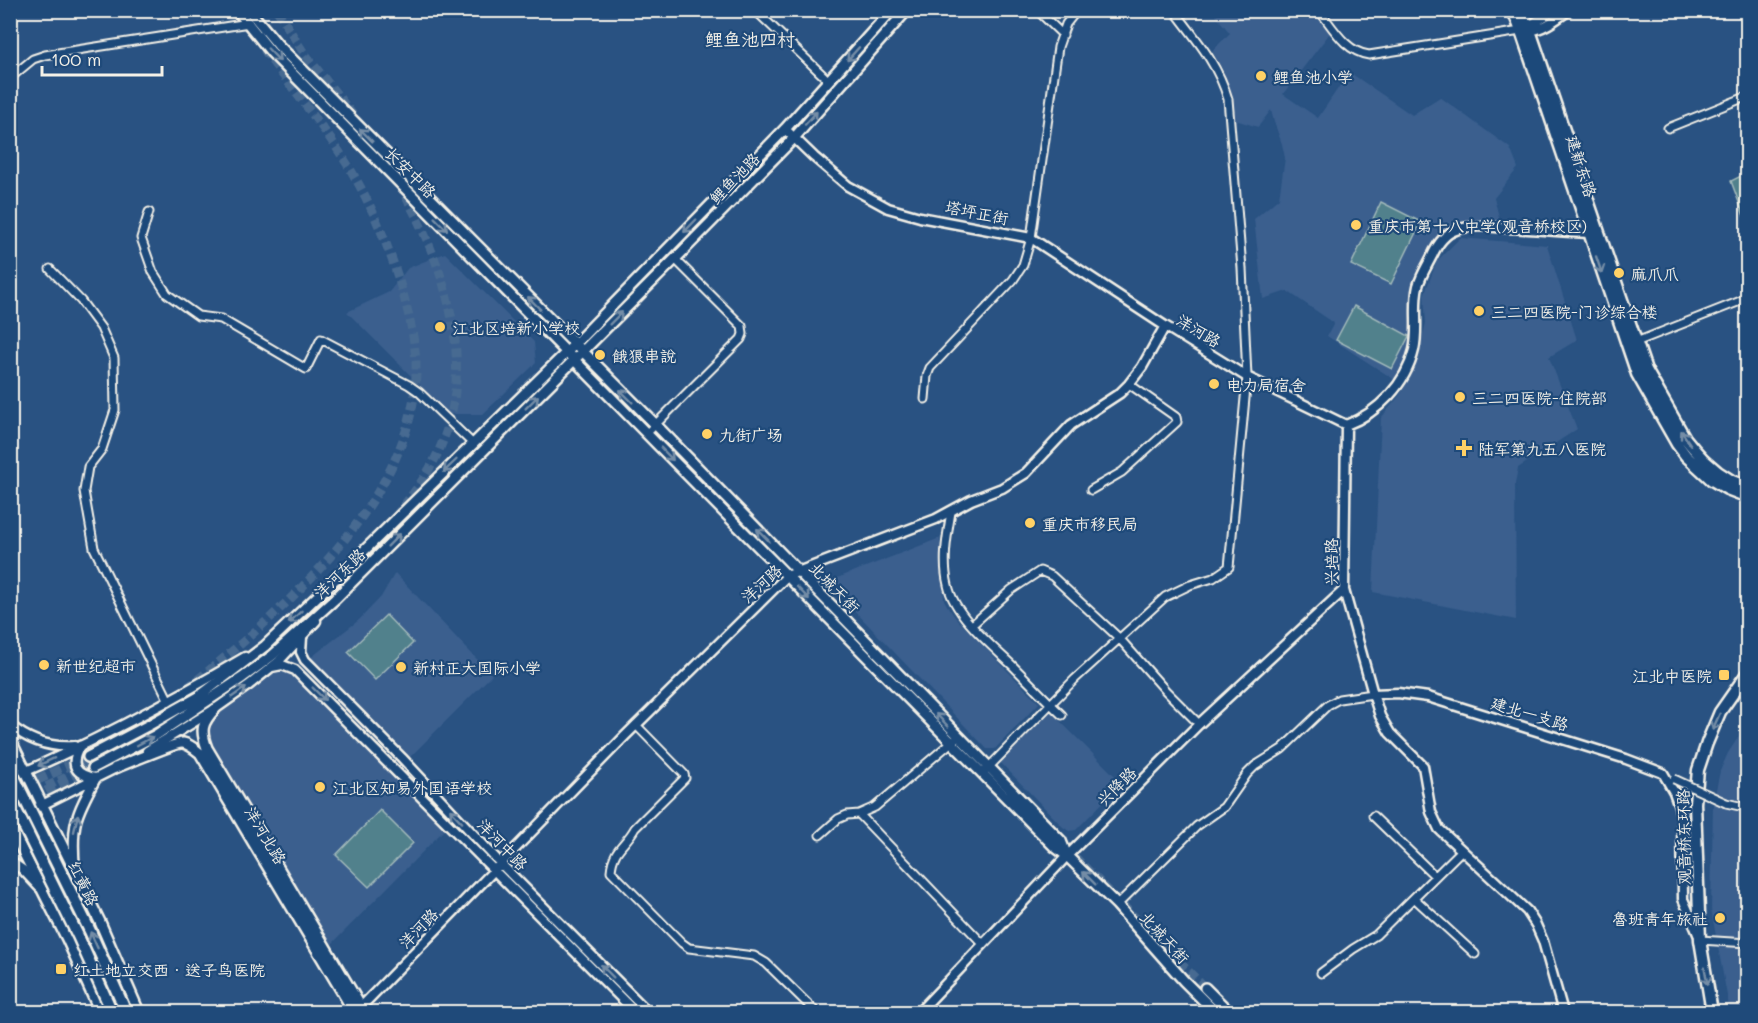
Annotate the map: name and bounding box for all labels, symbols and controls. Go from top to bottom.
district label: 鲤鱼池四村 [705,27,795,51]
scale bar [42,39,162,77]
one-way arrow [846,46,860,61]
text: 100 m [51,47,101,71]
one-way arrow [267,48,281,63]
place label: 鲤鱼池小学 [1273,66,1353,87]
marker: 鲤鱼池小学 [1254,69,1268,83]
one-way arrow [804,111,818,126]
one-way arrow [359,127,374,142]
street label: 建新东路 [1562,132,1602,200]
street label: 长安中路 [381,142,441,202]
street label: 鲤鱼池路 [704,148,764,208]
street label: 塔坪正街 [944,196,1010,228]
place label: 重庆市第十八中学(观音桥校区) [1368,215,1587,236]
one-way arrow [433,217,448,232]
marker: 重庆市第十八中学(观音桥校区) [1349,218,1363,232]
one-way arrow [683,219,698,234]
one-way arrow [1595,255,1606,274]
place label: 麻爪爪 [1631,263,1679,284]
marker: 麻爪爪 [1612,266,1626,280]
one-way arrow [526,295,541,310]
place label: 三二四医院-门诊综合楼 [1491,301,1658,322]
marker: 三二四医院-门诊综合楼 [1472,304,1486,318]
street label: 洋河路 [1173,309,1225,351]
one-way arrow [609,311,624,326]
place label: 江北区培新小学校 [452,317,580,338]
marker: 江北区培新小学校 [433,320,447,334]
place label: 餓狼串說 [612,345,676,366]
marker: 餓狼串說 [593,348,607,362]
place label: 电力局宿舍 [1226,374,1306,395]
marker: 电力局宿舍 [1207,377,1221,391]
place label: 三二四医院-住院部 [1472,387,1607,408]
one-way arrow [619,388,634,403]
marker: 三二四医院-住院部 [1453,390,1467,404]
one-way arrow [524,395,539,410]
place label: 九街广场 [719,424,783,445]
marker: 九街广场 [700,427,714,441]
one-way arrow [1680,430,1693,447]
place label: 陆军第九五八医院 [1478,438,1606,459]
marker: 陆军第九五八医院 [1455,439,1473,457]
one-way arrow [660,446,674,461]
one-way arrow [443,459,458,474]
place label: 重庆市移民局 [1042,513,1138,534]
marker: 重庆市移民局 [1023,516,1037,530]
one-way arrow [756,527,771,542]
one-way arrow [386,532,401,547]
street label: 兴培路 [1320,538,1341,586]
street label: 洋河东路 [309,543,369,603]
street label: 北城天街 [805,557,865,617]
street label: 洋河路 [736,559,786,607]
one-way arrow [796,585,811,600]
one-way arrow [288,610,303,624]
place label: 新世纪超市 [56,655,136,676]
place label: 新村正大国际小学 [413,657,541,678]
marker: 新世纪超市 [37,658,51,672]
marker: 新村正大国际小学 [394,660,408,674]
place label: 江北中医院 [1632,665,1712,686]
marker: 江北中医院 [1717,668,1731,682]
one-way arrow [230,686,247,698]
one-way arrow [312,687,326,702]
street label: 建北一支路 [1489,691,1571,735]
one-way arrow [1710,712,1722,730]
one-way arrow [935,713,950,728]
one-way arrow [136,735,153,747]
one-way arrow [38,756,56,768]
street label: 兴降路 [1092,762,1140,810]
place label: 江北区知易外国语学校 [332,777,492,798]
marker: 江北区知易外国语学校 [313,780,327,794]
street label: 观音桥东环路 [1672,789,1694,885]
street label: 洋河北路 [241,802,291,868]
one-way arrow [449,809,463,824]
one-way arrow [71,813,82,833]
street label: 洋河中路 [473,814,533,874]
street label: 红黄路 [64,857,104,909]
one-way arrow [1081,870,1096,885]
street label: 洋河路 [394,903,442,953]
street label: 北城天街 [1136,906,1194,968]
place label: 魯班青年旅社 [1612,908,1708,929]
marker: 魯班青年旅社 [1713,911,1727,925]
one-way arrow [88,931,99,949]
place label: 红土地立交西‧送子鸟医院 [73,959,265,980]
marker: 红土地立交西‧送子鸟医院 [54,962,68,976]
one-way arrow [599,964,614,978]
one-way arrow [1701,965,1712,985]

